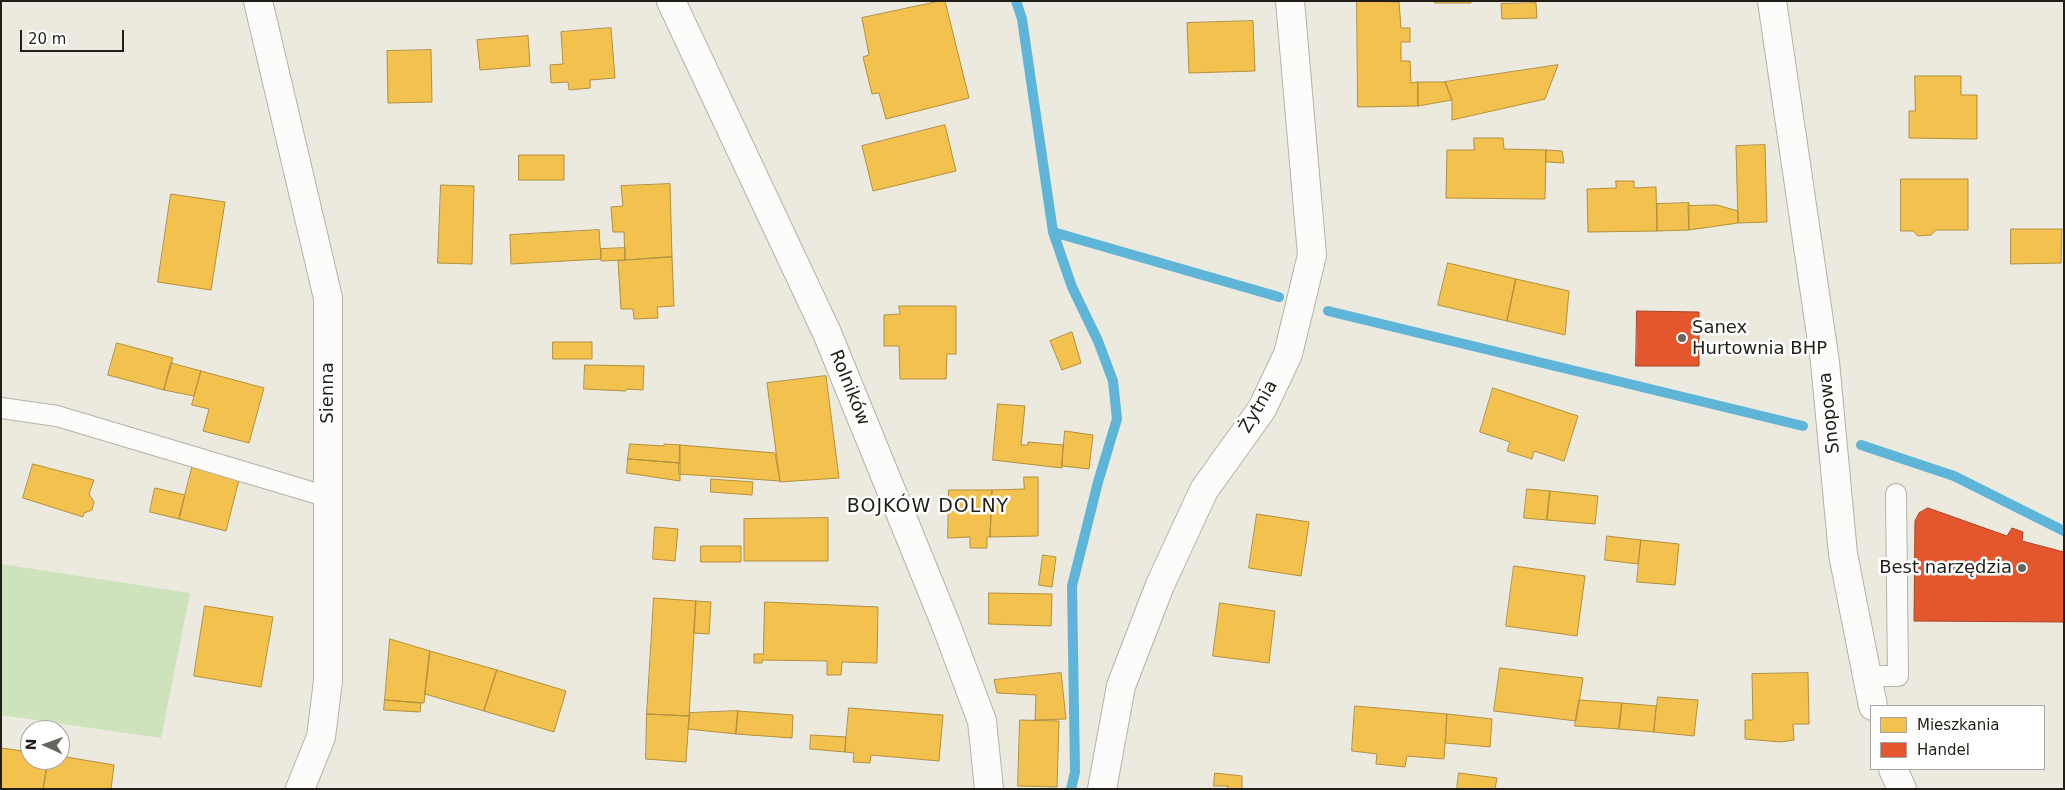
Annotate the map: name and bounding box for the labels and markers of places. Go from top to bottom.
place label: Sanex Hurtownia BHP [1692,317,1827,359]
marker: Sanex Hurtownia BHP [1676,332,1688,344]
place label: Best narzędzia [1879,557,2012,579]
marker: Best narzędzia [2016,562,2028,574]

